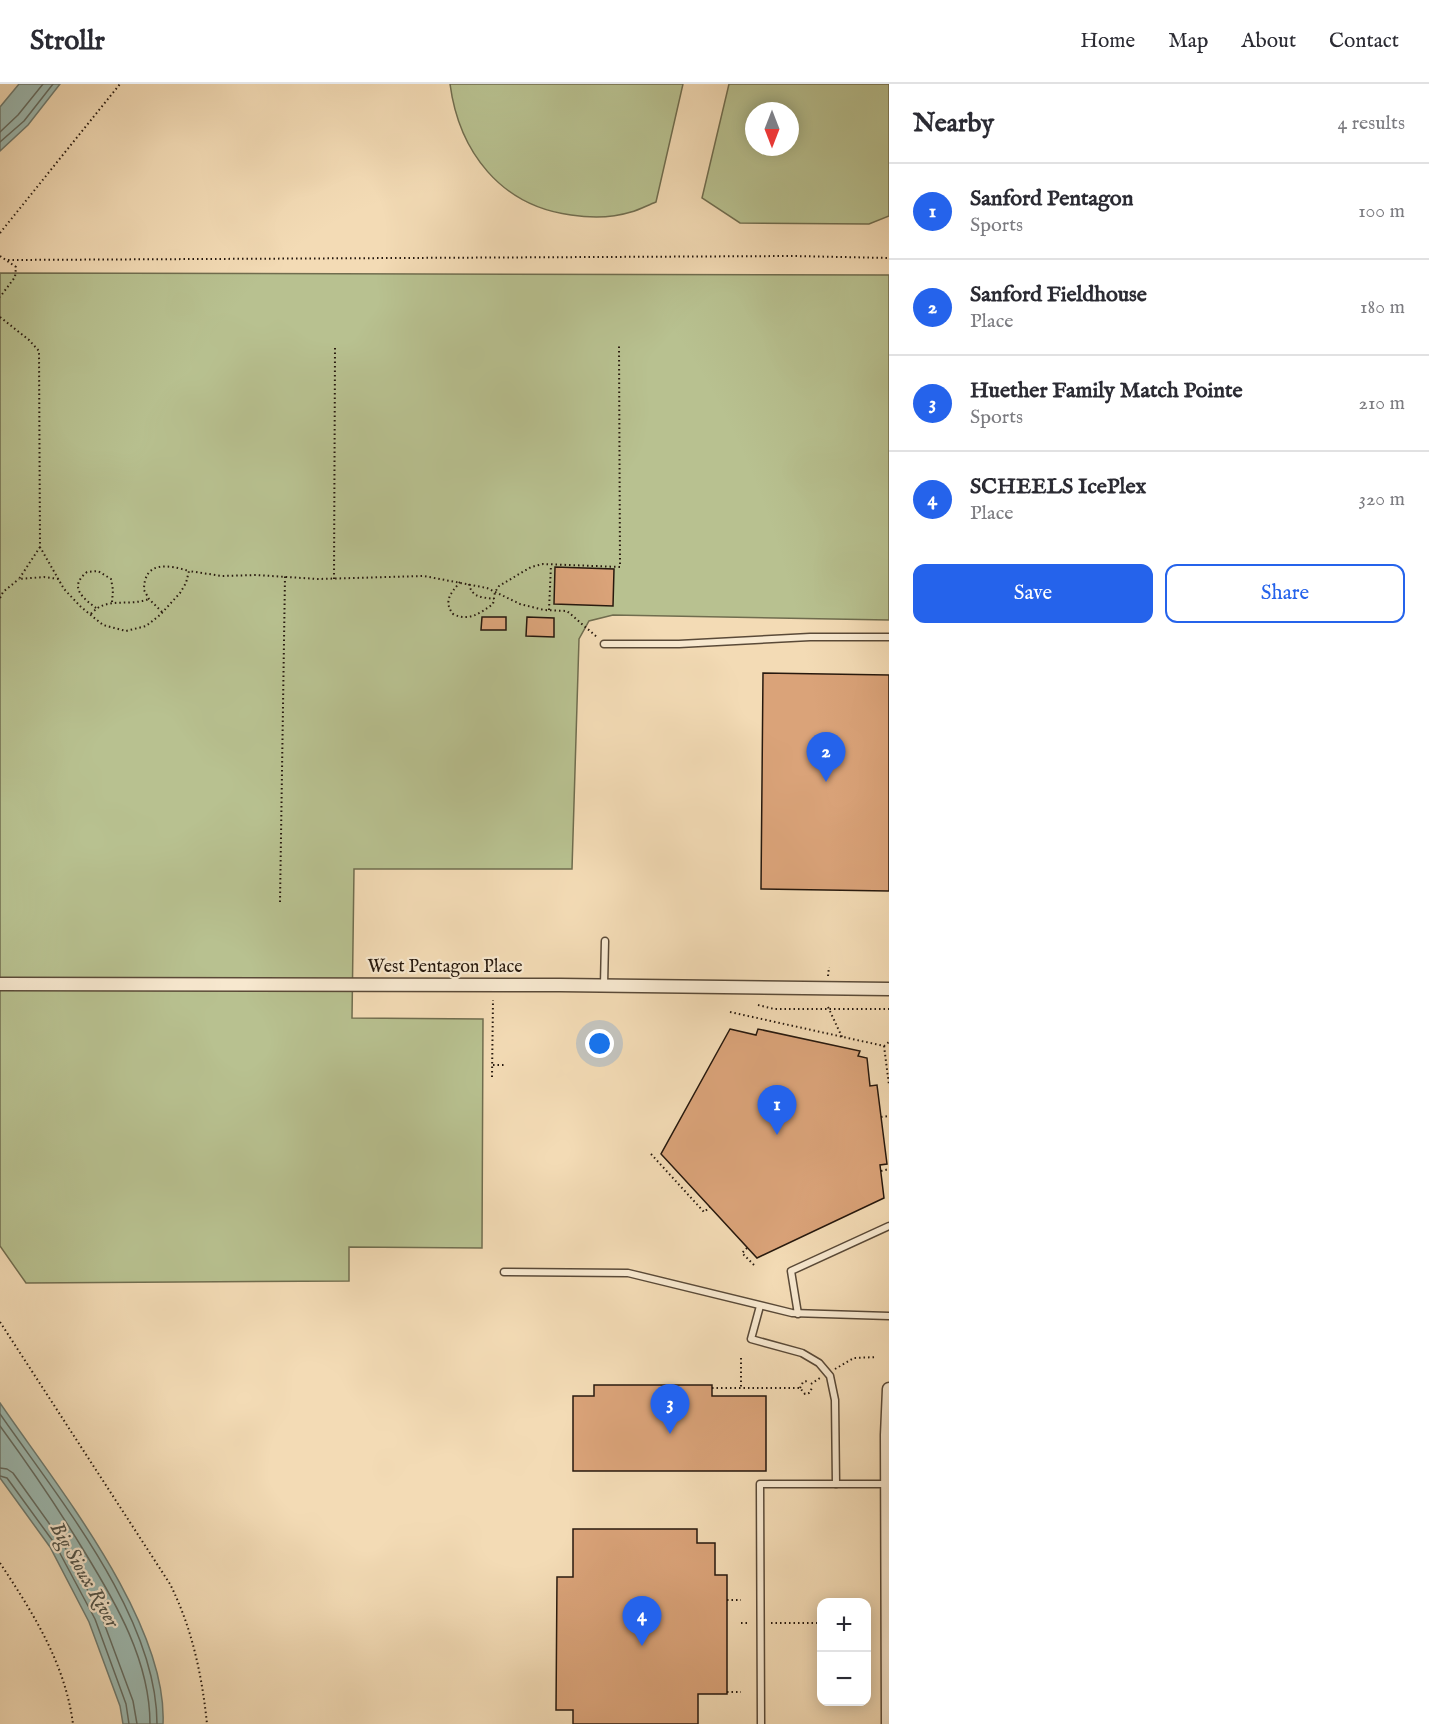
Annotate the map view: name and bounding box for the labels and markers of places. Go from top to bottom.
pin: 2 [806,732,846,782]
pin: 1 [758,1086,796,1135]
pin: 3 [650,1384,690,1434]
pin: 4 [622,1596,662,1646]

